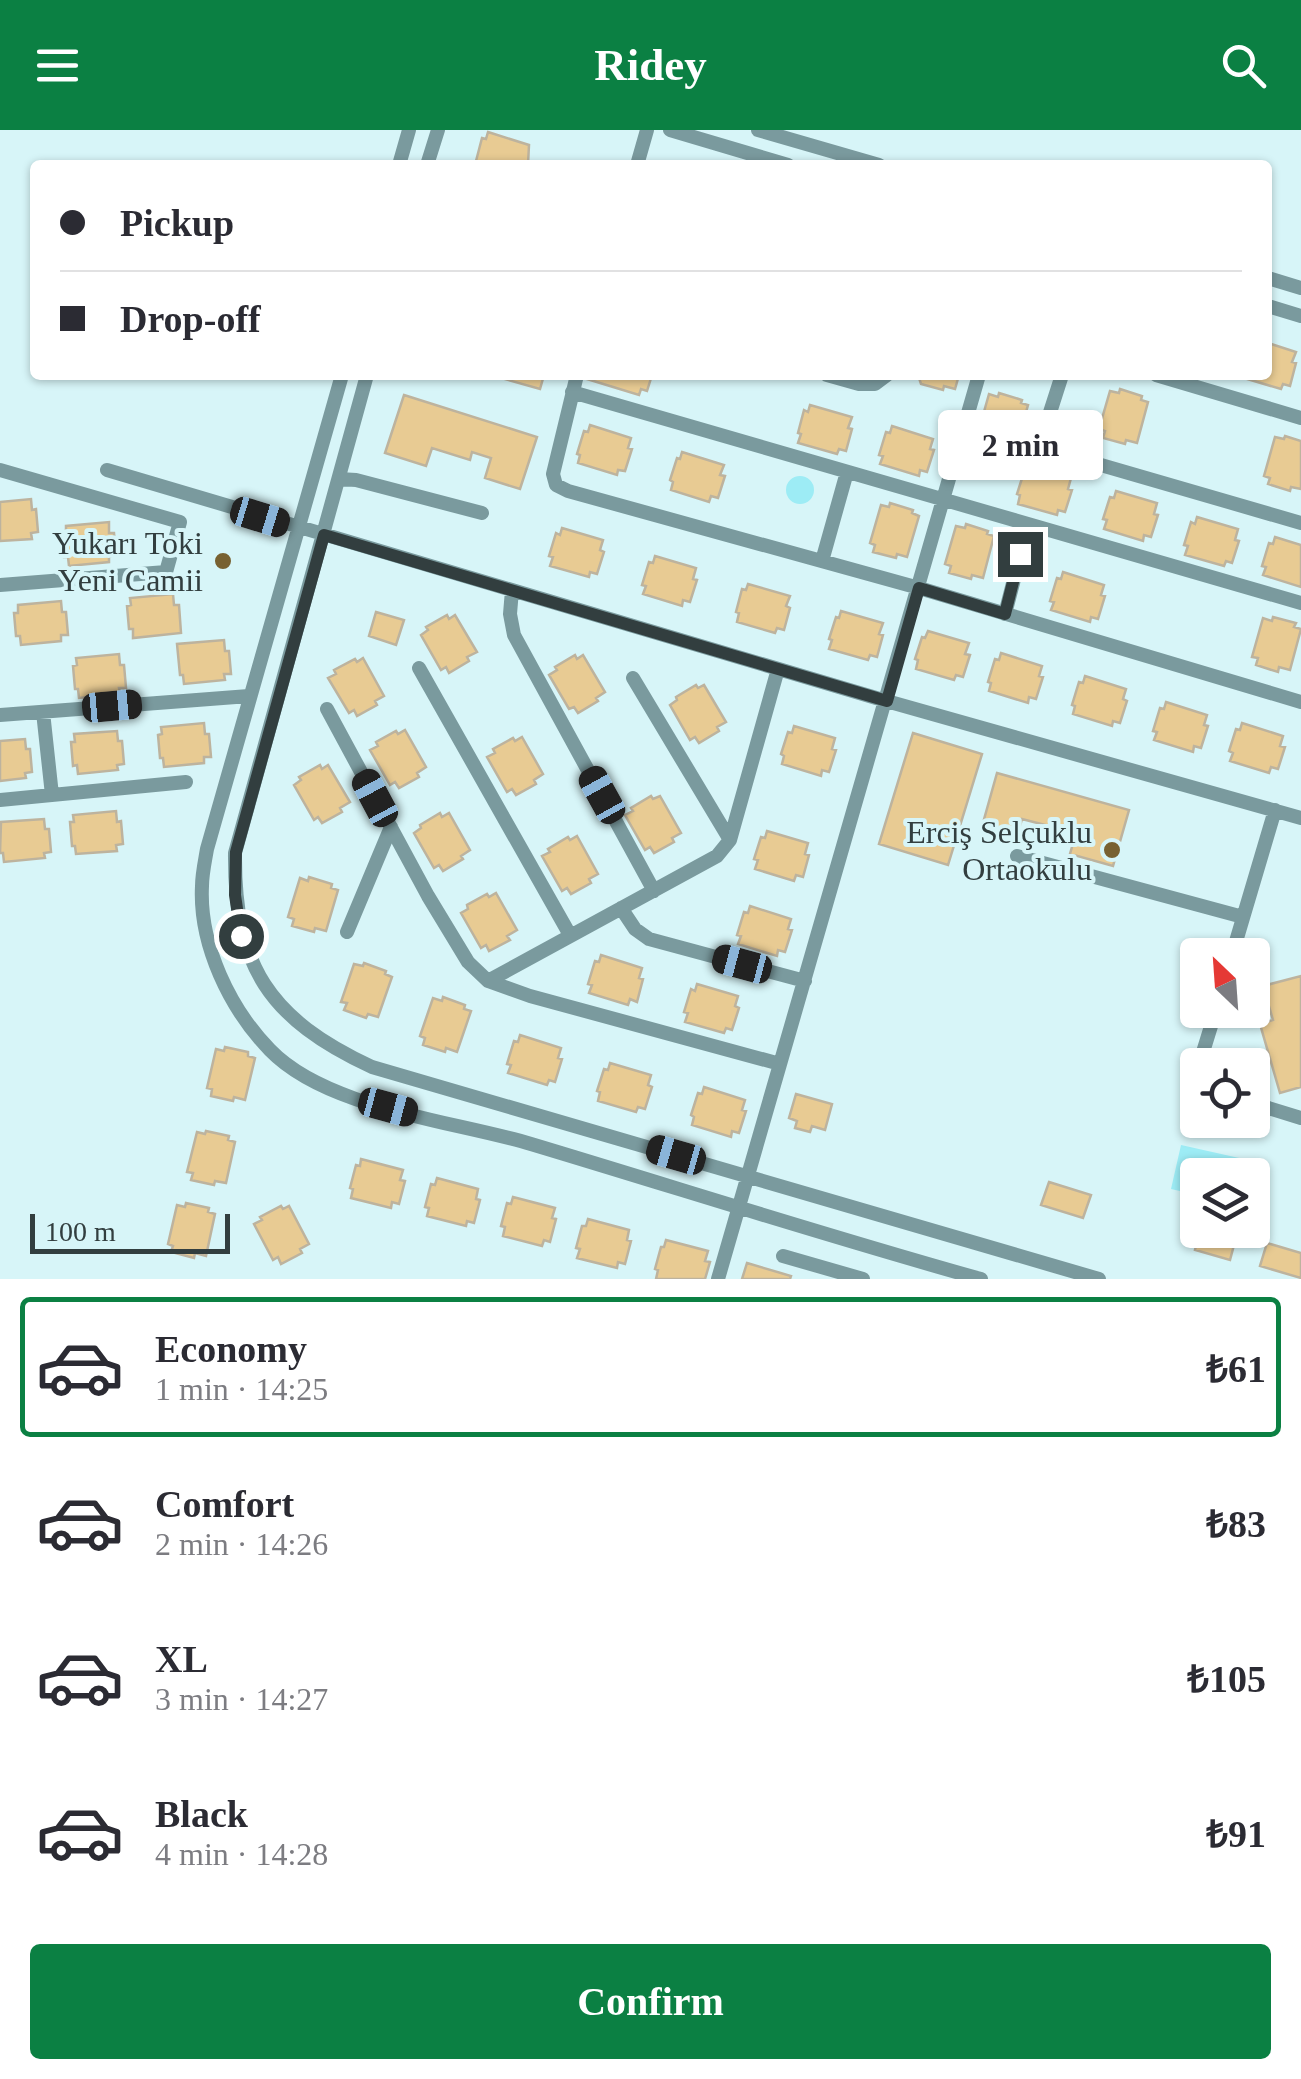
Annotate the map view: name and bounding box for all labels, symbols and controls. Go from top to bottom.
icon: menu [30,38,85,93]
icon: search [1216,38,1271,93]
text: Ridey [594,40,707,90]
text: Pickup [120,202,234,244]
text: Drop-off [120,298,261,340]
callout: 2 min [938,409,1102,479]
text: 2 min [982,427,1059,463]
car [227,494,293,540]
place label: Yukarı Toki Yeni Camii [52,525,203,598]
route end [998,532,1043,577]
marker: Yukarı Toki Yeni Camii [212,550,234,572]
car [81,688,143,724]
car [574,761,630,829]
car [348,764,402,832]
place label: Erciş Selçuklu Ortaokulu [906,814,1092,887]
marker: Erciş Selçuklu Ortaokulu [1101,839,1123,861]
route start [219,914,264,959]
north arrow [1180,938,1270,1028]
map controls [1180,938,1270,1248]
car [709,942,775,986]
button: locate [1180,1048,1270,1138]
car [355,1085,421,1129]
car [643,1132,709,1178]
button: layers [1180,1158,1270,1248]
scale bar [30,1209,230,1254]
text: 100 m [45,1216,116,1247]
icon: car [35,1322,125,1412]
text: Economy [155,1328,307,1370]
text: ₺61 [1206,1348,1266,1390]
text: 1 min · 14:25 [155,1371,328,1407]
icon: car [35,1477,125,1567]
text: Comfort [155,1483,294,1525]
text: ₺83 [1206,1503,1266,1545]
text: 2 min · 14:26 [155,1526,328,1562]
icon: car [35,1632,125,1722]
text: XL [155,1638,208,1680]
text: ₺105 [1187,1658,1266,1700]
text: 3 min · 14:27 [155,1681,328,1717]
icon: car [35,1787,125,1877]
text: Black [155,1793,248,1835]
text: ₺91 [1206,1813,1266,1855]
text: 4 min · 14:28 [155,1836,328,1872]
button: Confirm [30,1944,1271,2059]

